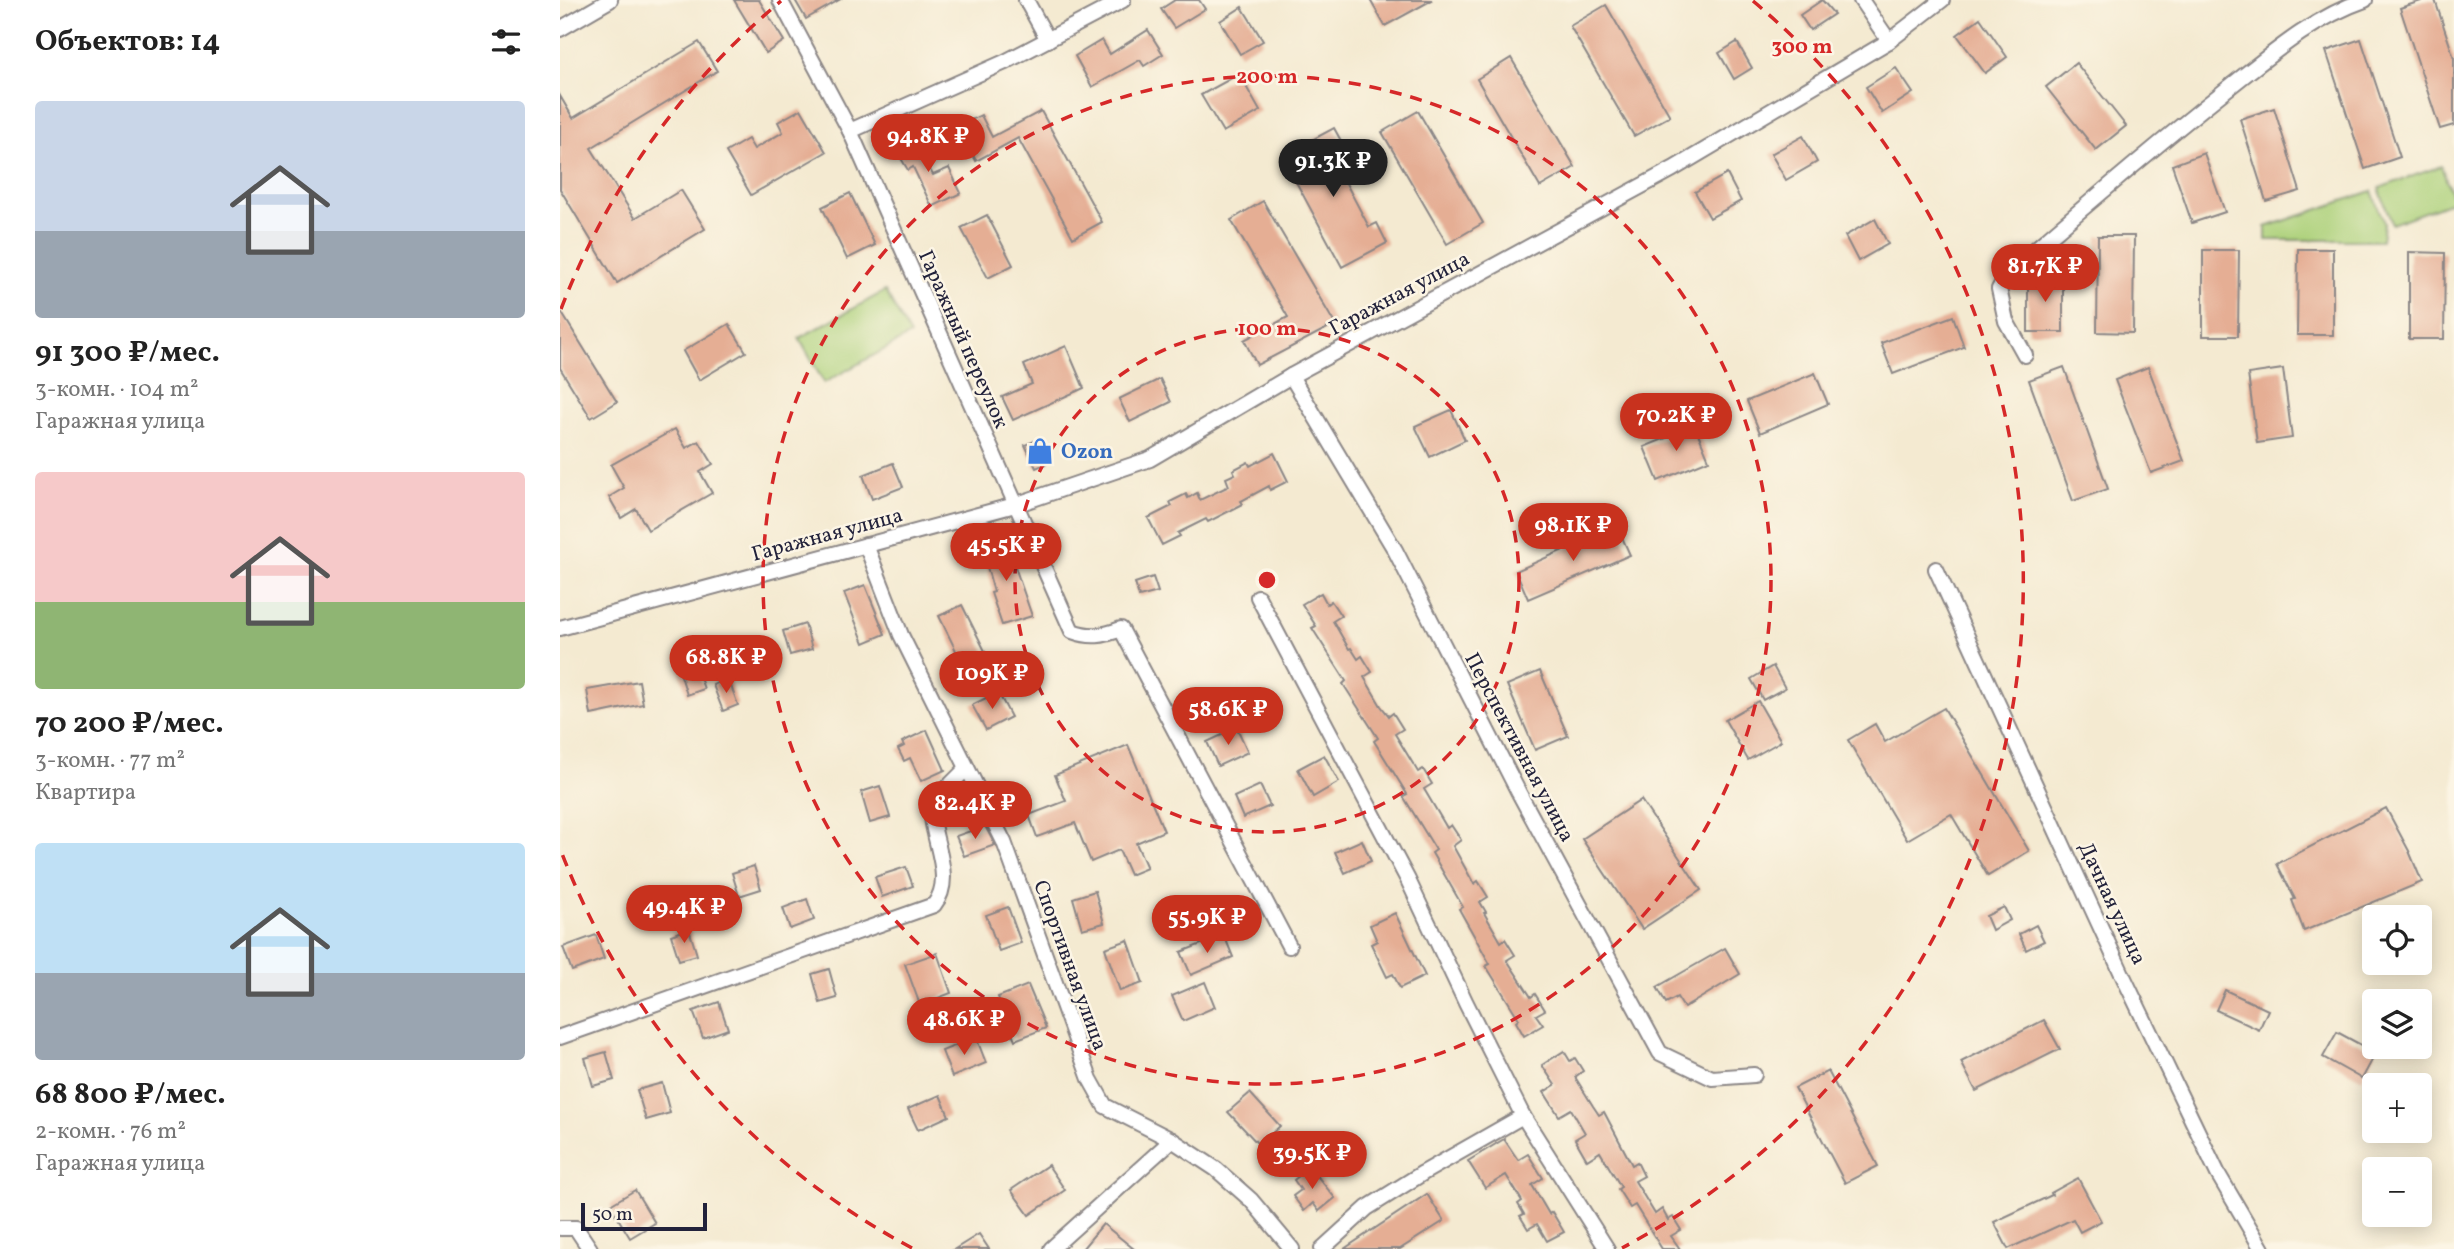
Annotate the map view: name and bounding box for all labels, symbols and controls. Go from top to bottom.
text: Объектов: 14 [35,21,220,63]
icon: filters [487,23,525,61]
text: 300 m [1772,33,1832,62]
text: 200 m [1236,63,1298,92]
pin: 94.8K ₽ [863,114,993,174]
text: 94.8K ₽ [887,121,969,153]
pin: 91.3K ₽ [1268,140,1398,199]
text: 91.3K ₽ [1295,146,1371,178]
icon: home [217,147,343,273]
pin: 81.7K ₽ [1980,244,2110,304]
street label: Гаражная улица [1324,245,1475,344]
street label: Гаражный переулок [910,246,1015,433]
text: 81.7K ₽ [2007,251,2083,283]
text: 100 m [1237,315,1297,344]
text: 91 300 ₽/мес. [35,332,220,374]
text: 3-комн. · 104 m² [35,374,199,406]
pin: 70.2K ₽ [1611,393,1741,453]
text: 70.2K ₽ [1636,400,1716,432]
text: Гаражная улица [35,406,205,438]
shop icon: Ozon [1025,436,1055,466]
place label: Ozon [1061,438,1113,467]
street label: Гаражная улица [749,501,906,570]
pin: 98.1K ₽ [1508,504,1638,563]
text: 98.1K ₽ [1534,510,1612,542]
icon: home [217,518,343,644]
pin: 45.5K ₽ [941,524,1071,583]
text: 45.5K ₽ [966,530,1046,562]
centre of rings [1255,568,1279,592]
pin: 68.8K ₽ [661,636,791,695]
text: 68.8K ₽ [686,642,766,674]
street label: Перспективная улица [1456,648,1581,847]
pin: 109K ₽ [935,652,1049,711]
text: 109K ₽ [955,658,1029,690]
pin: 58.6K ₽ [1163,688,1293,747]
text: 58.6K ₽ [1188,694,1268,726]
text: 70 200 ₽/мес. [35,703,224,745]
text: 3-комн. · 77 m² [35,745,185,777]
text: Квартира [35,777,136,809]
pin: 82.4K ₽ [910,782,1040,841]
text: 82.4K ₽ [934,788,1016,820]
street label: Дачная улица [2071,838,2153,970]
street label: Спортивная улица [1025,876,1114,1055]
pin: 49.4K ₽ [619,886,749,945]
icon: home [217,889,343,1015]
text: 49.4K ₽ [642,892,726,924]
pin: 55.9K ₽ [1142,895,1272,955]
text: 55.9K ₽ [1168,902,1246,934]
map controls [2362,905,2432,1227]
button: locate [2362,905,2432,975]
button: layers [2362,989,2432,1059]
pin: 48.6K ₽ [899,998,1029,1057]
text: 48.6K ₽ [923,1004,1005,1036]
button: + [2362,1073,2432,1143]
text: 68 800 ₽/мес. [35,1074,226,1116]
text: 2-комн. · 76 m² [35,1116,186,1148]
pin: 39.5K ₽ [1247,1132,1377,1191]
text: 39.5K ₽ [1273,1138,1351,1170]
text: Гаражная улица [35,1148,205,1180]
button: − [2362,1157,2432,1227]
scale bar [581,1200,707,1232]
text: 50 m [592,1202,633,1228]

